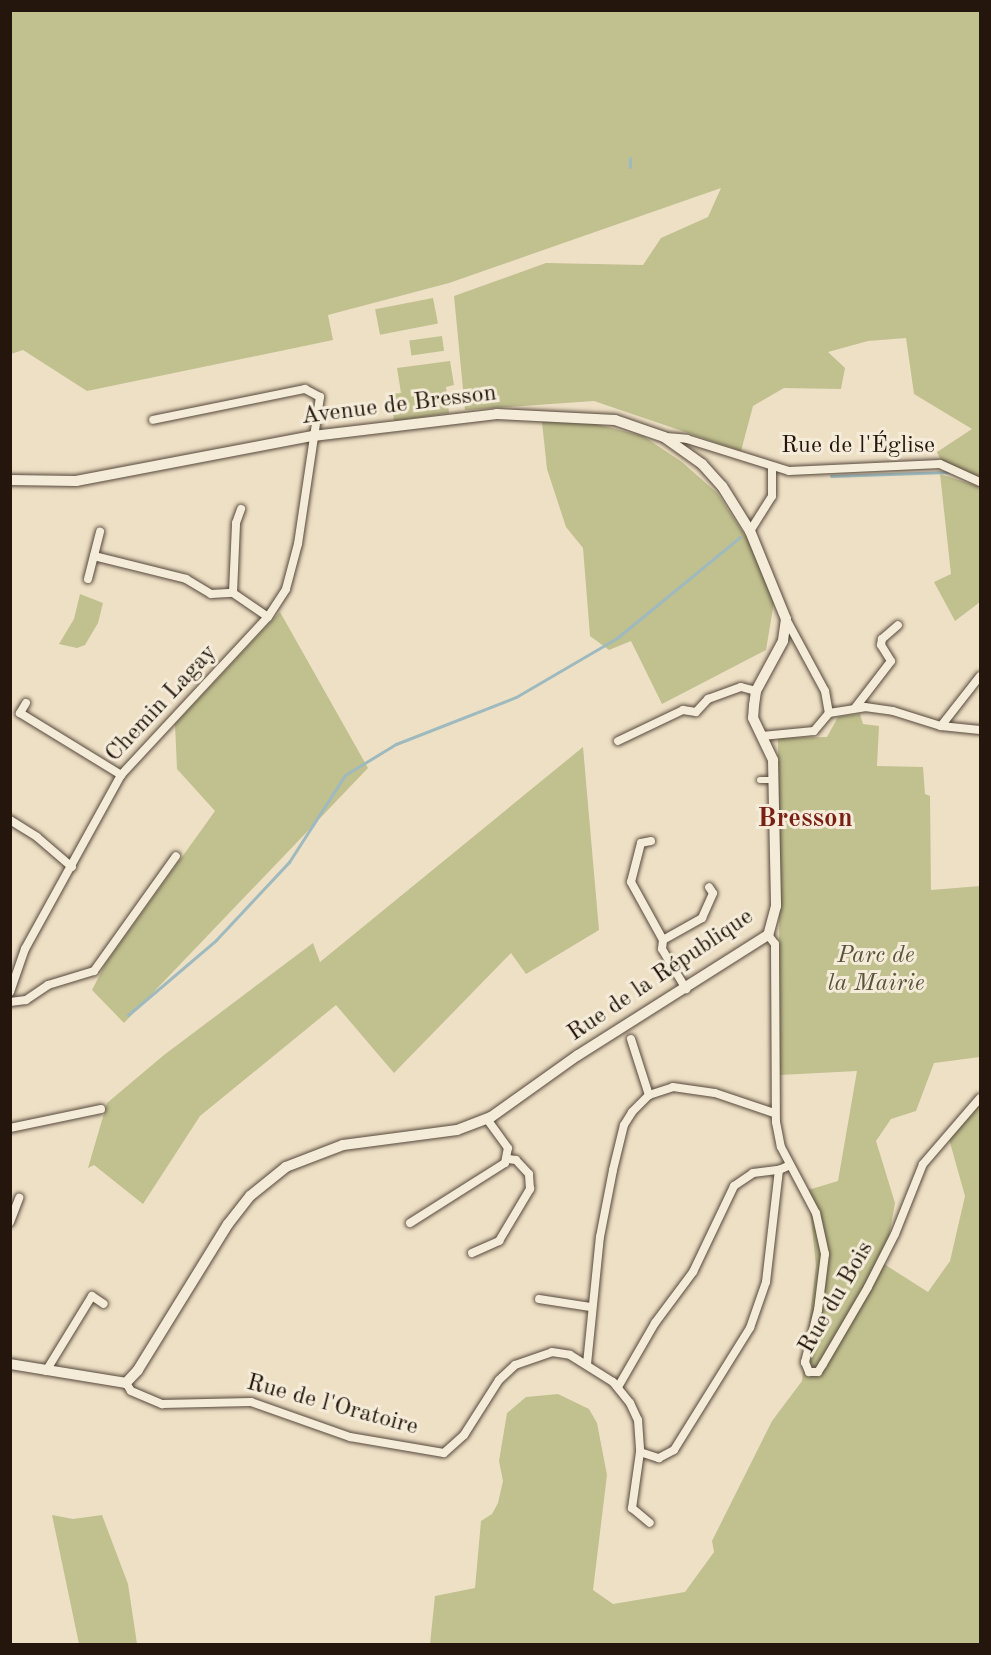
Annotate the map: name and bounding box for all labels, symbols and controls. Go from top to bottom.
street label: Avenue de Bresson [300,380,498,432]
street label: Rue de l'Église [781,433,935,461]
street label: Chemin Lagay [100,639,224,769]
district label: Bresson [757,803,853,835]
street label: Rue de la République [563,903,759,1049]
park label: Parc de la Mairie [827,943,925,999]
street label: Rue du Bois [793,1237,881,1359]
street label: Rue de l'Oratoire [243,1369,421,1443]

